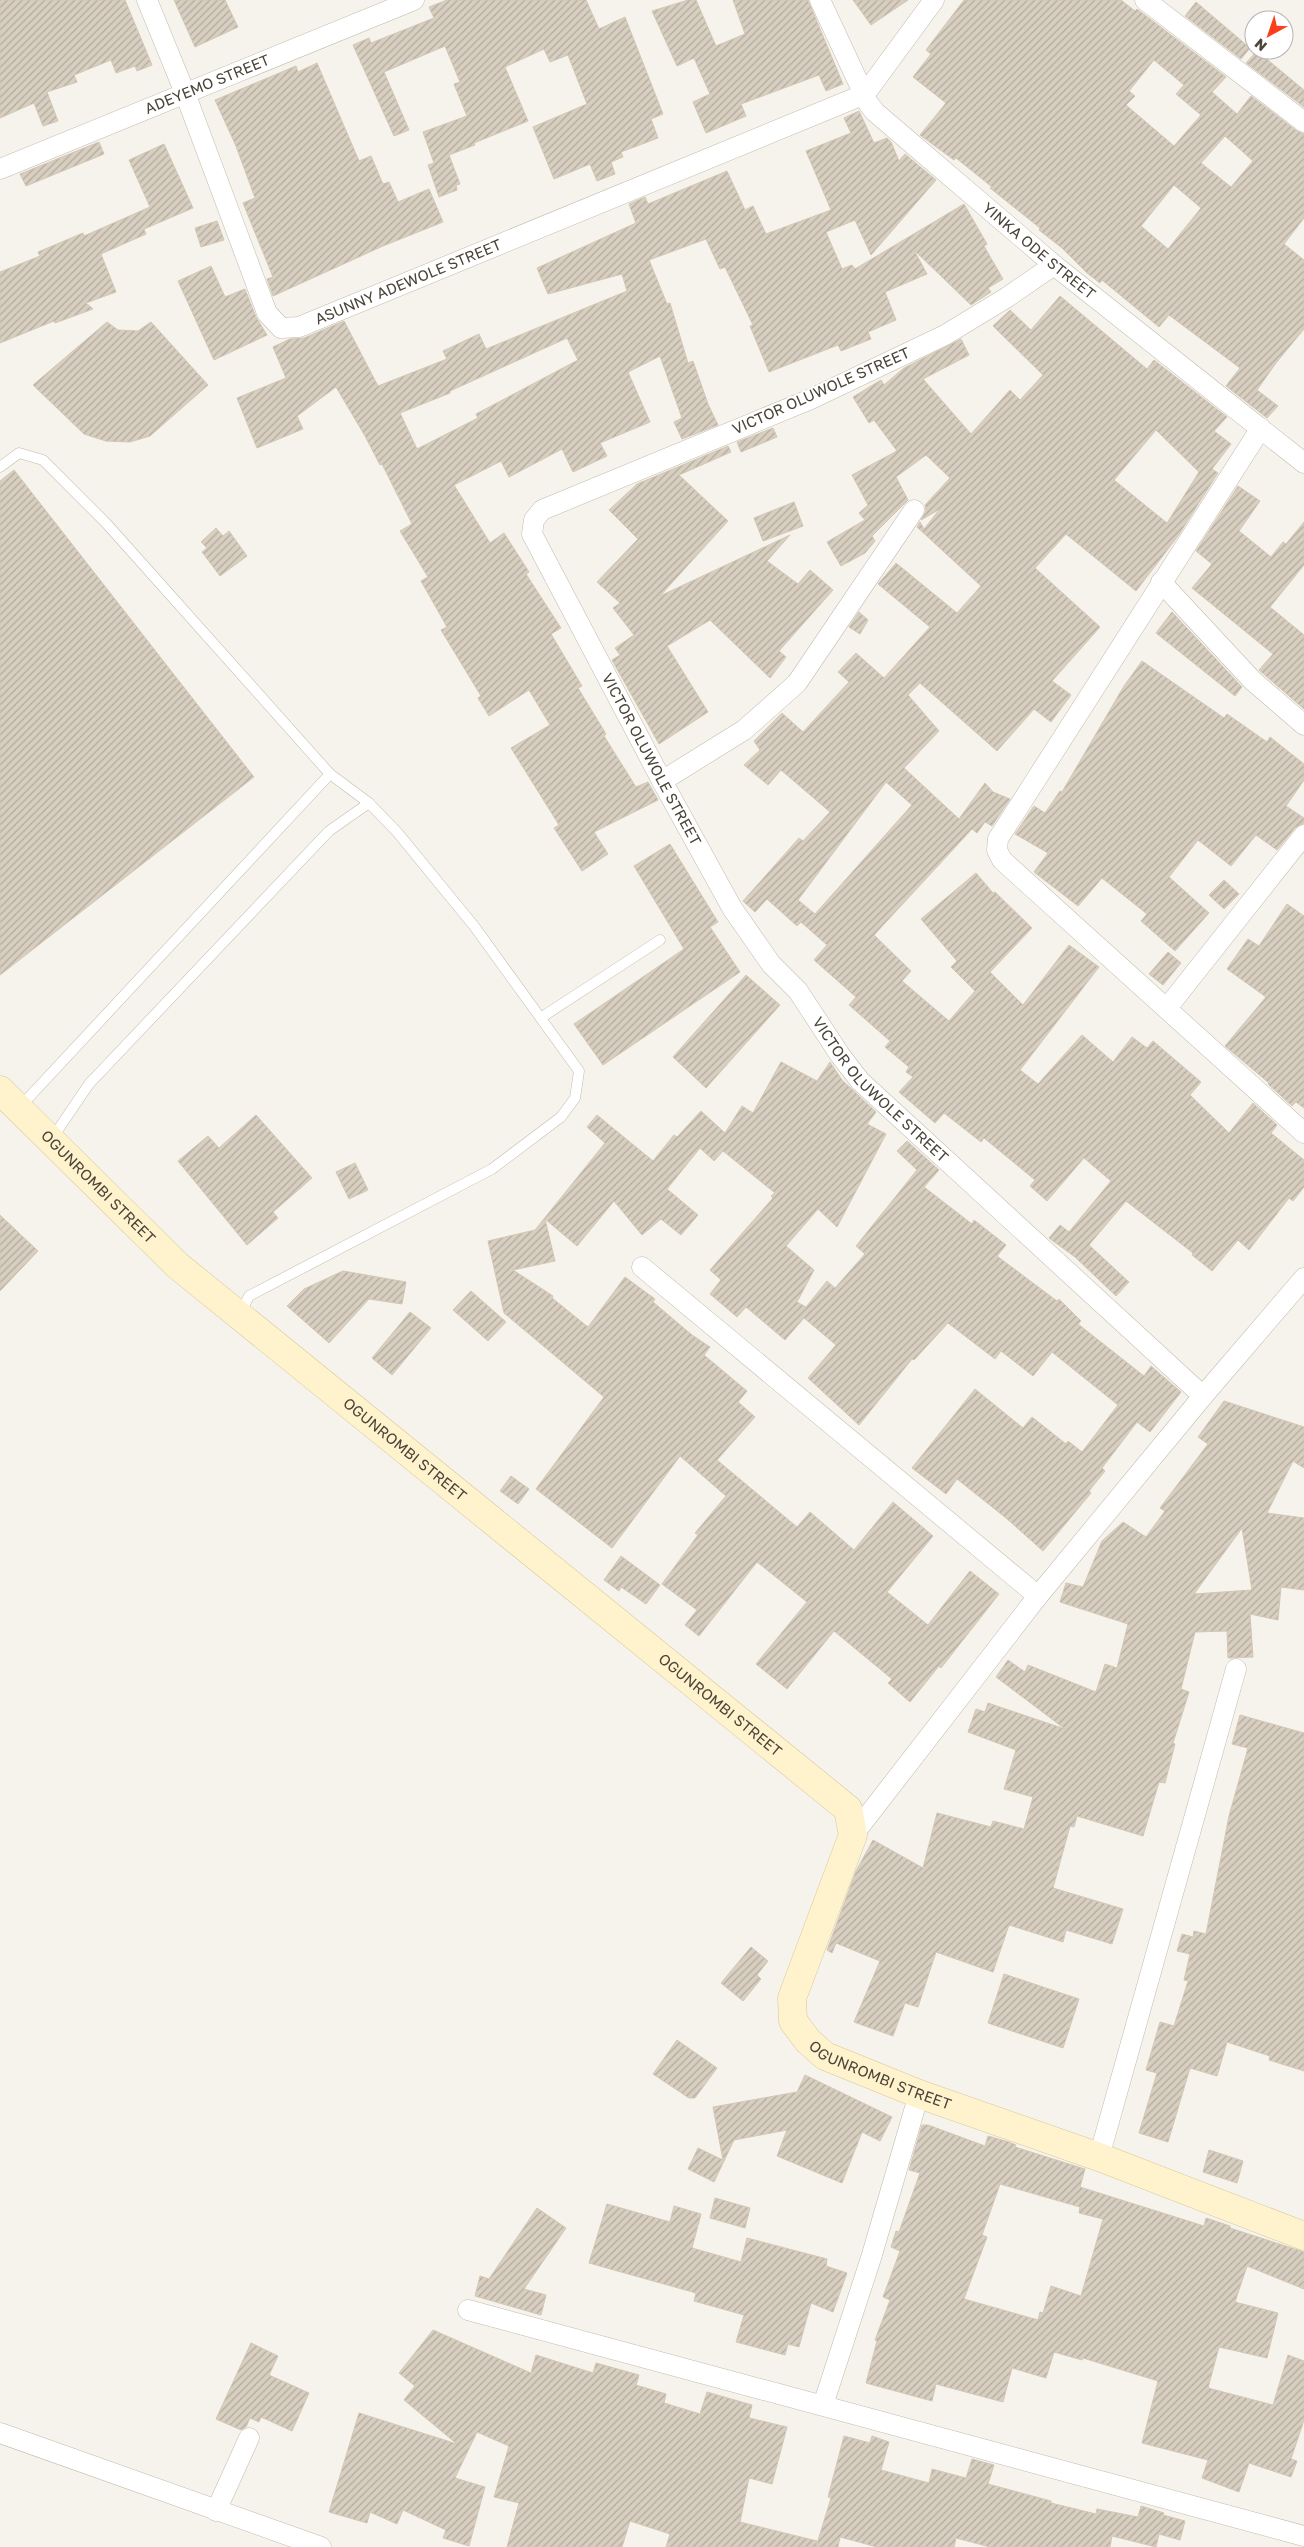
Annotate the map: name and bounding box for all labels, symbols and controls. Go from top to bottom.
north arrow [1244,10,1294,60]
text: N [1251,35,1270,55]
street label: ADEYEMO STREET [142,50,272,117]
street label: YINKA ODE STREET [979,198,1100,302]
street label: ASUNNY ADEWOLE STREET [312,235,504,327]
street label: VICTOR OLUWOLE STREET [729,343,912,437]
street label: VICTOR OLUWOLE STREET [599,670,706,848]
street label: VICTOR OLUWOLE STREET [809,1013,952,1166]
street label: OGUNROMBI STREET [38,1126,160,1247]
street label: OGUNROMBI STREET [340,1393,471,1504]
street label: OGUNROMBI STREET [655,1649,786,1760]
street label: OGUNROMBI STREET [806,2036,954,2113]

